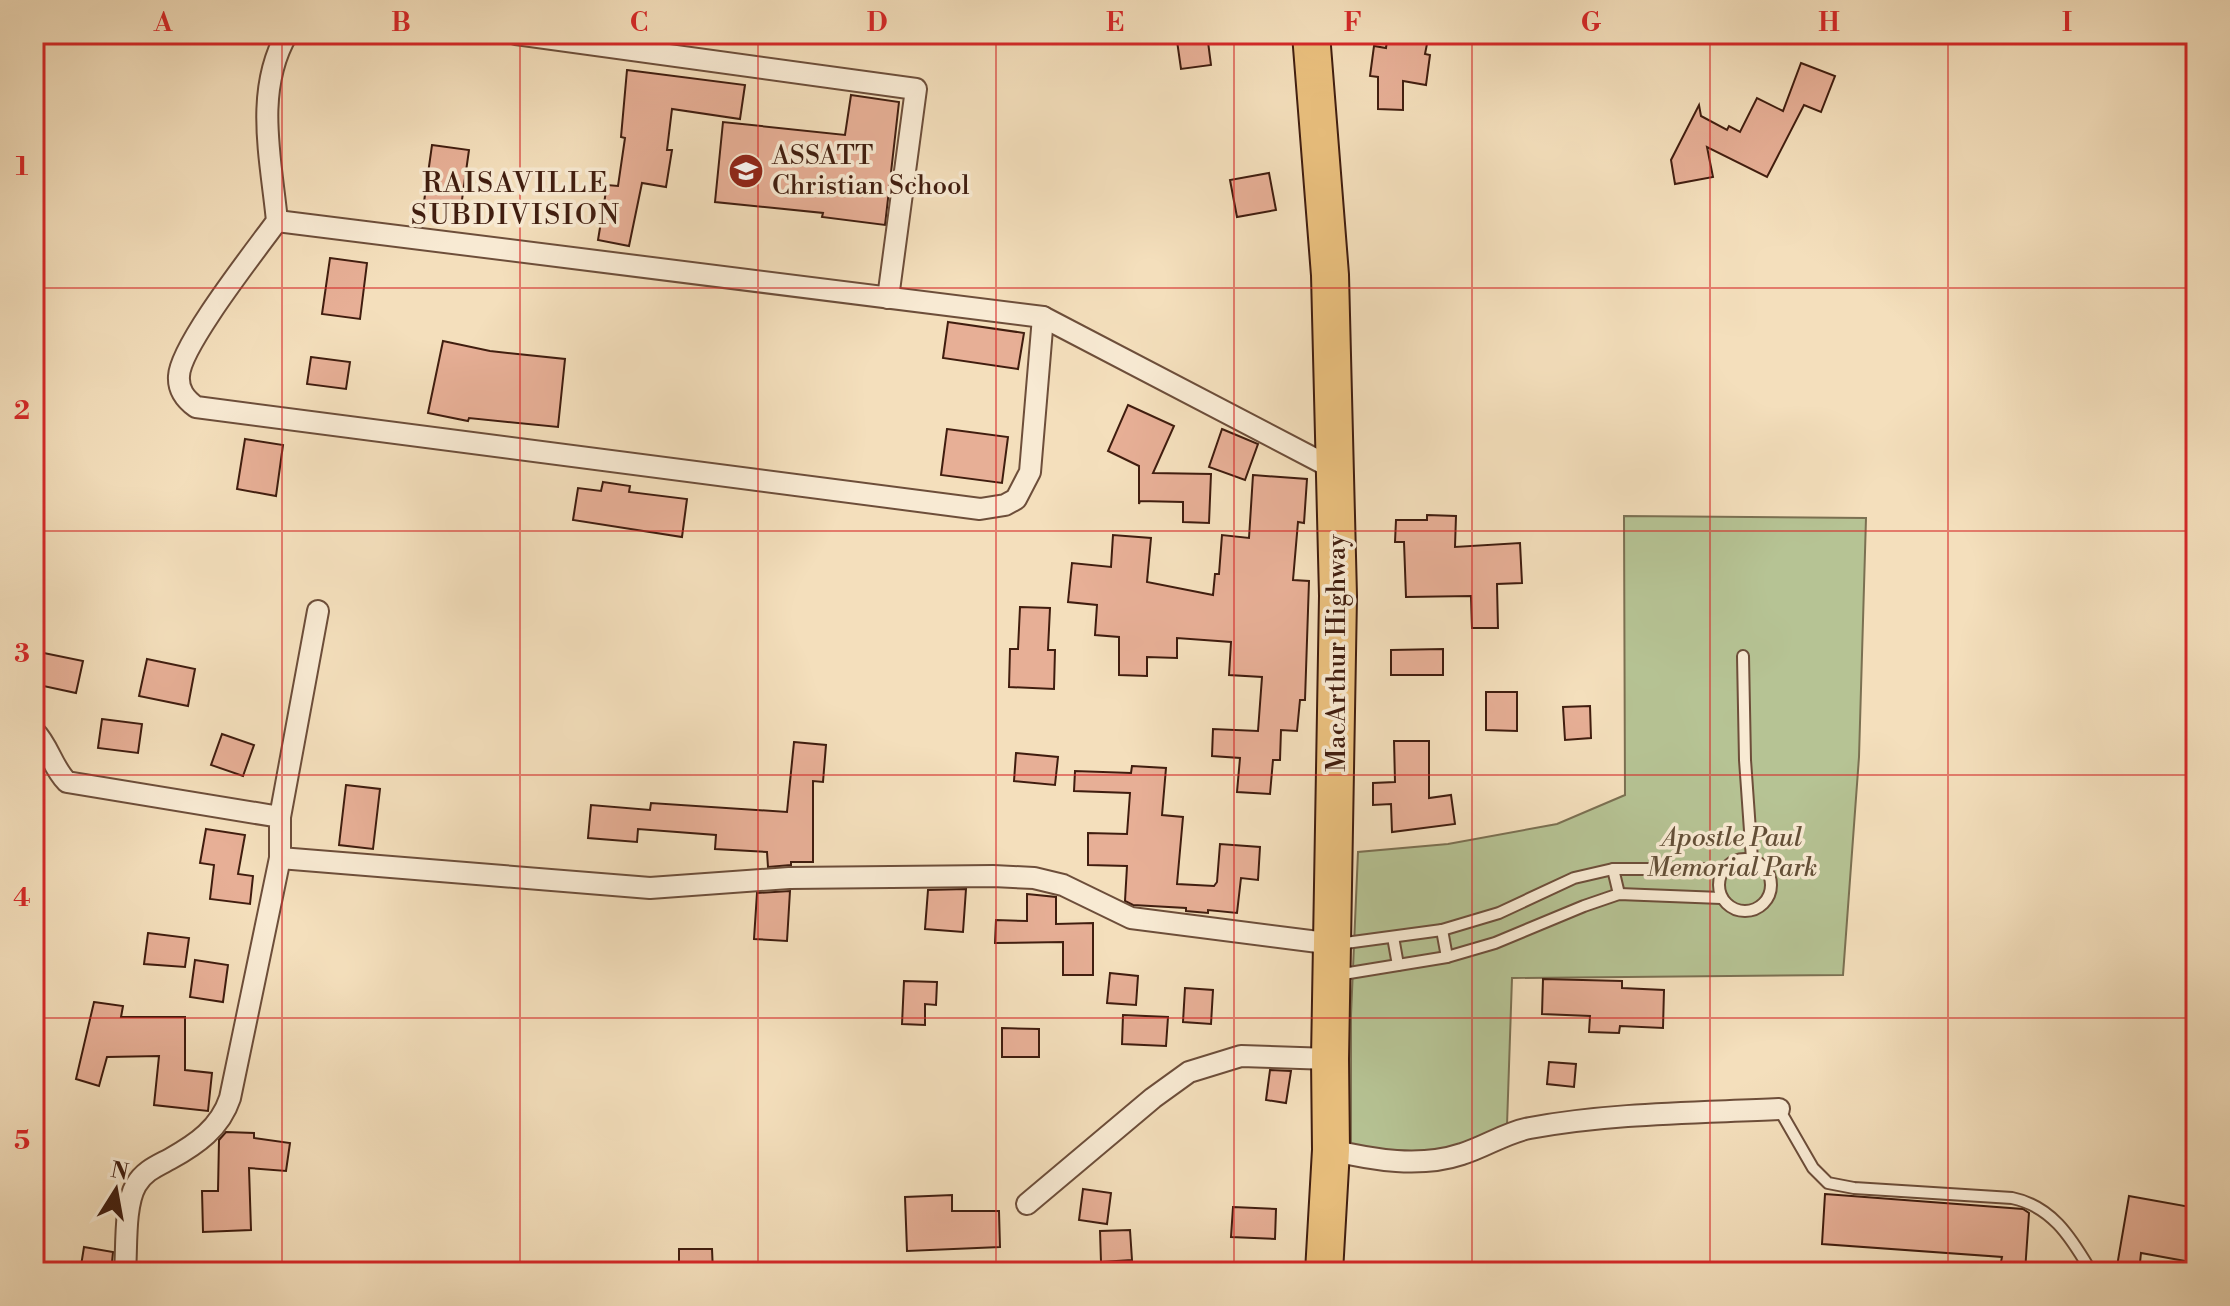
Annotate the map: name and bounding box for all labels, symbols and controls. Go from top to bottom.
text: A [153,7,173,39]
text: B [391,7,411,39]
text: C [630,7,648,39]
text: D [867,7,887,39]
text: E [1106,7,1124,39]
text: F [1344,7,1362,39]
text: G [1581,7,1602,39]
text: H [1818,7,1840,39]
text: I [2062,7,2072,39]
place label: ASSATT Christian School [771,140,970,202]
text: 1 [16,151,29,183]
school or university icon: ASSATT Christian School [727,152,765,190]
district label: RAISAVILLE SUBDIVISION [411,166,621,233]
text: 2 [14,395,30,427]
street label: MacArthur Highway [1321,534,1353,772]
text: 3 [14,638,30,670]
park label: Apostle Paul Memorial Park [1647,822,1817,884]
text: 4 [13,882,31,914]
text: 5 [14,1125,30,1157]
north arrow [76,1150,156,1230]
text: N [108,1157,131,1187]

